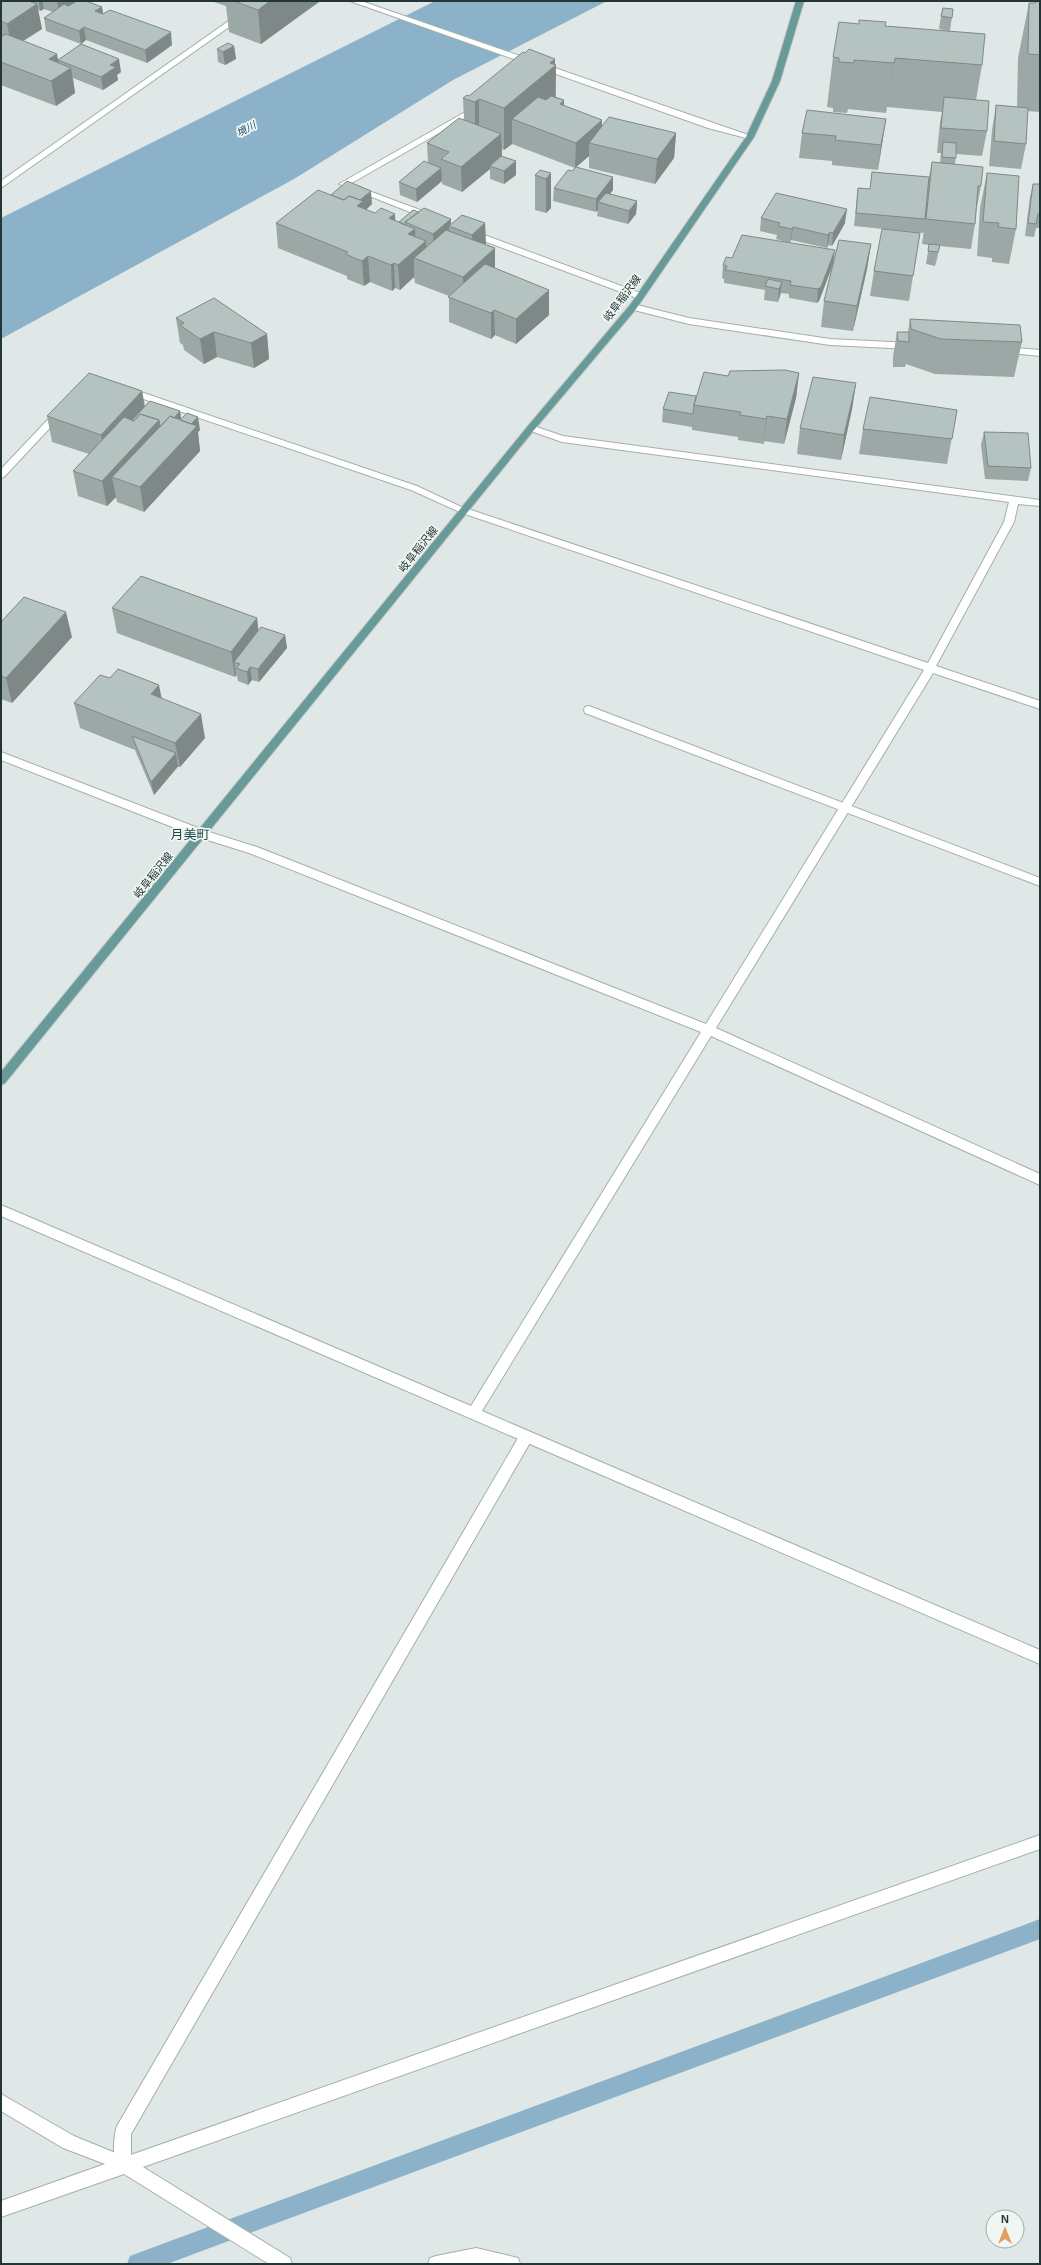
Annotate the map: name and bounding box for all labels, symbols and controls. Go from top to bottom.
water label: 境川 [235,119,258,139]
street label: 岐阜稲沢線 [601,272,643,324]
street label: 岐阜稲沢線 [396,524,440,574]
district label: 月美町 [170,827,210,842]
street label: 岐阜稲沢線 [131,850,175,900]
north arrow [985,2209,1025,2249]
text: N [1001,2213,1009,2225]

